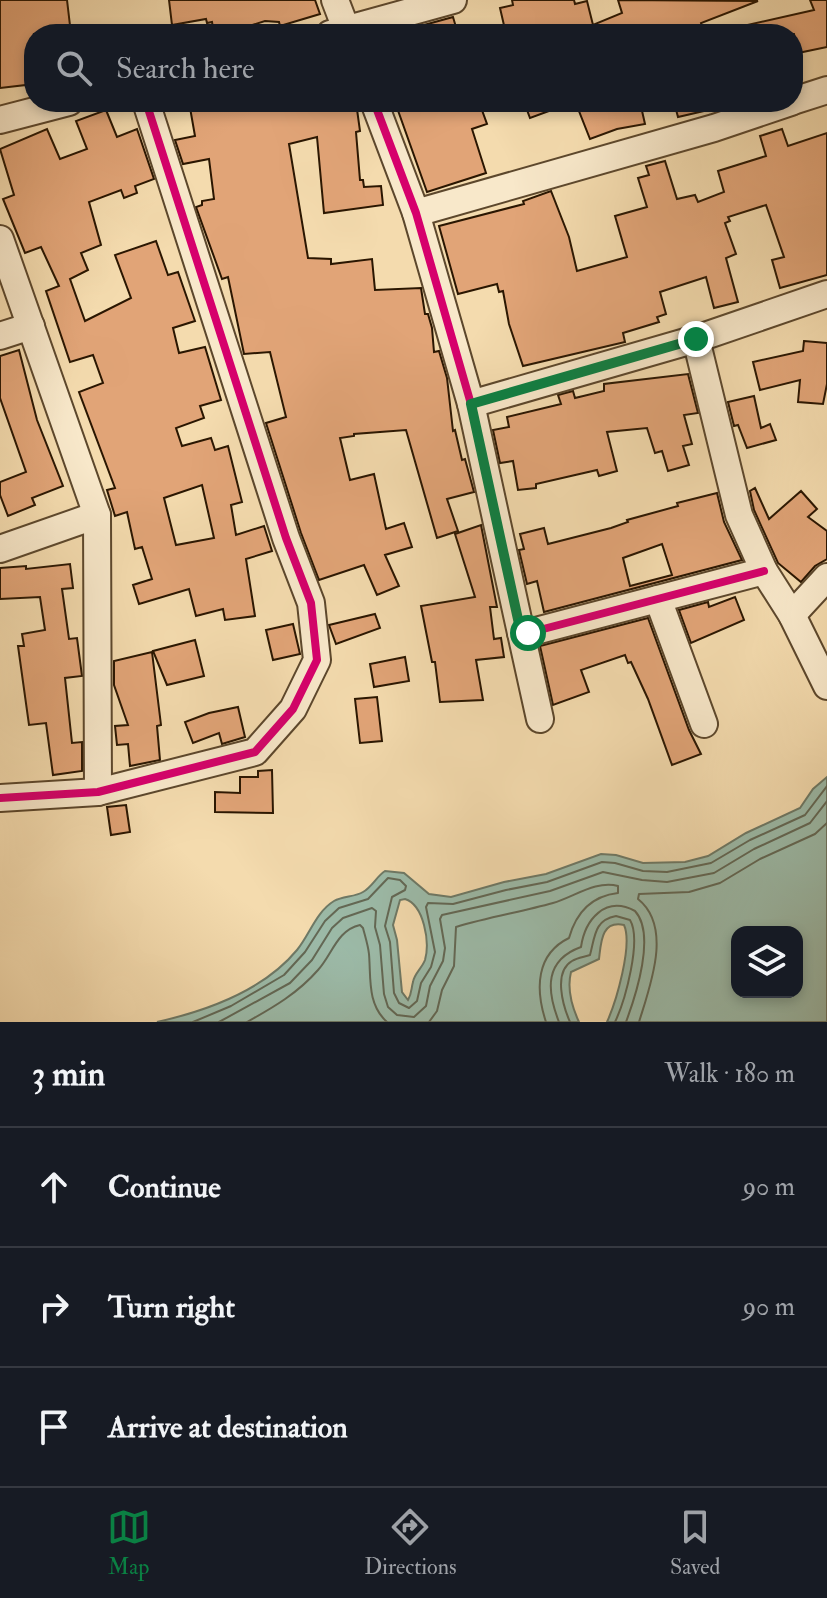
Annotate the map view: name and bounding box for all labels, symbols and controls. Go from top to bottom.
search box [24,24,803,112]
icon: search [52,46,96,90]
text: Search here [116,50,255,87]
route end [678,321,714,357]
route start [510,615,546,651]
map controls [731,926,803,998]
button: layers [731,926,803,998]
text: 3 min [32,1053,105,1096]
text: Walk · 180 m [665,1058,795,1090]
icon: ahead [32,1165,76,1209]
text: Continue [108,1169,221,1206]
text: 90 m [743,1171,795,1203]
icon: right [32,1285,76,1329]
text: Turn right [108,1289,235,1326]
text: 90 m [743,1291,795,1323]
icon: arrive [32,1405,76,1449]
text: Arrive at destination [108,1409,348,1446]
tab: Map [107,1505,151,1581]
tab: Directions [364,1505,457,1581]
tab: Saved [670,1505,720,1581]

